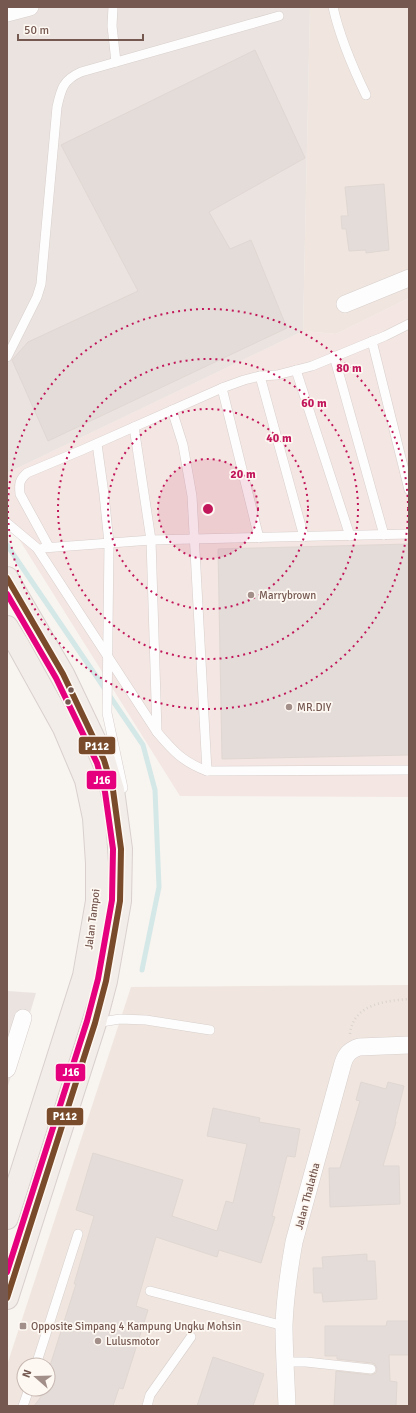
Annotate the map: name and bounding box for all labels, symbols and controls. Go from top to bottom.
scale bar [18,16,143,42]
text: 50 m [24,23,49,38]
text: 80 m [336,361,362,376]
text: 60 m [301,396,327,411]
text: 40 m [266,431,292,446]
text: 20 m [230,467,256,482]
centre of rings [201,502,215,516]
place label: Marrybrown [259,589,316,602]
marker: Marrybrown [246,590,256,600]
unlabelled marker [66,685,76,695]
unlabelled marker [63,697,73,707]
place label: MR.DIY [297,701,332,714]
marker: MR.DIY [284,702,294,712]
line badge: P112 [78,736,116,755]
text: P112 [85,740,109,753]
line badge: J16 [86,770,117,790]
text: J16 [93,774,111,787]
street label: Jalan Tampoi [82,888,103,950]
line badge: J16 [55,1063,86,1082]
text: J16 [62,1066,80,1079]
line badge: P112 [46,1107,84,1126]
text: P112 [53,1110,77,1123]
street label: Jalan Thalatha [292,1161,323,1231]
place label: Opposite Simpang 4 Kampung Ungku Mohsin [31,1320,241,1333]
marker: Opposite Simpang 4 Kampung Ungku Mohsin [18,1321,28,1331]
place label: Lulusmotor [106,1335,159,1348]
marker: Lulusmotor [93,1336,103,1346]
north arrow [16,1357,56,1397]
text: N [20,1368,34,1380]

